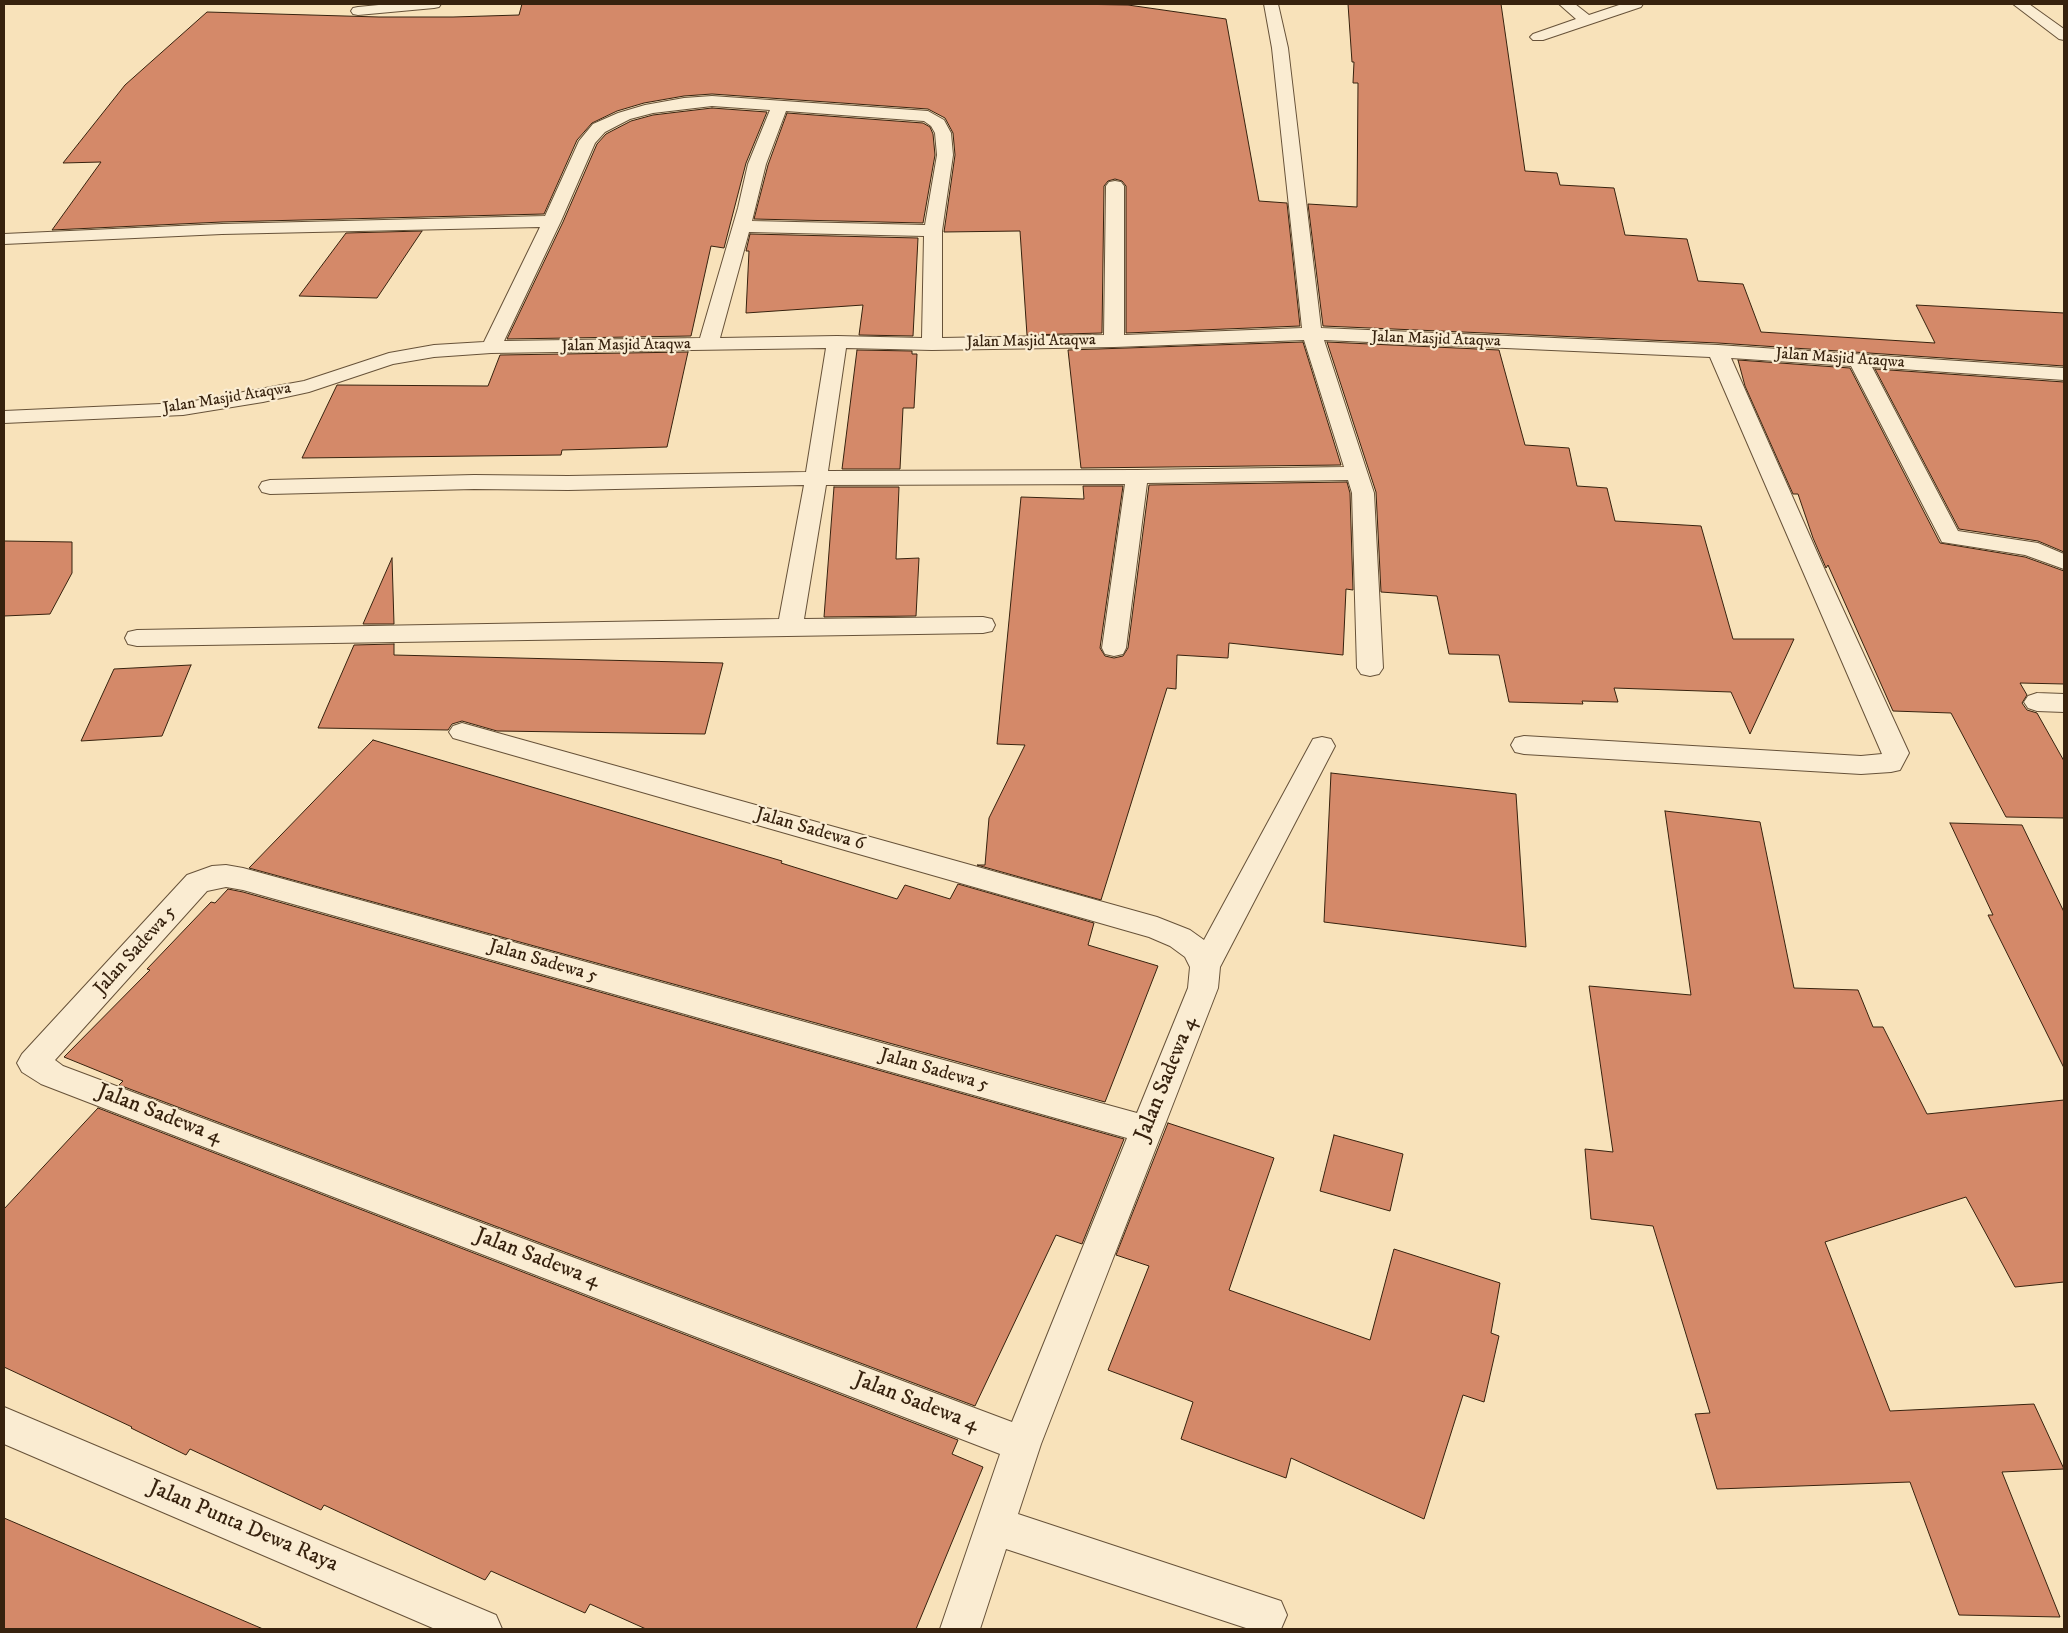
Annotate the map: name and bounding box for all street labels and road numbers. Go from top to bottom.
street label: Jalan Masjid Ataqwa [1371,328,1501,352]
street label: Jalan Masjid Ataqwa [966,331,1096,353]
street label: Jalan Masjid Ataqwa [561,335,691,357]
street label: Jalan Masjid Ataqwa [1775,345,1905,373]
street label: Jalan Masjid Ataqwa [162,379,292,419]
street label: Jalan Sadewa 6 [753,804,867,856]
street label: Jalan Sadewa 5 [90,902,182,1000]
street label: Jalan Sadewa 5 [486,936,600,988]
street label: Jalan Sadewa 4 [1130,1013,1204,1145]
street label: Jalan Sadewa 5 [877,1045,991,1097]
street label: Jalan Sadewa 4 [93,1079,225,1151]
street label: Jalan Sadewa 4 [471,1223,603,1295]
street label: Jalan Sadewa 4 [850,1367,982,1439]
street label: Jalan Punta Dewa Raya [144,1475,342,1579]

